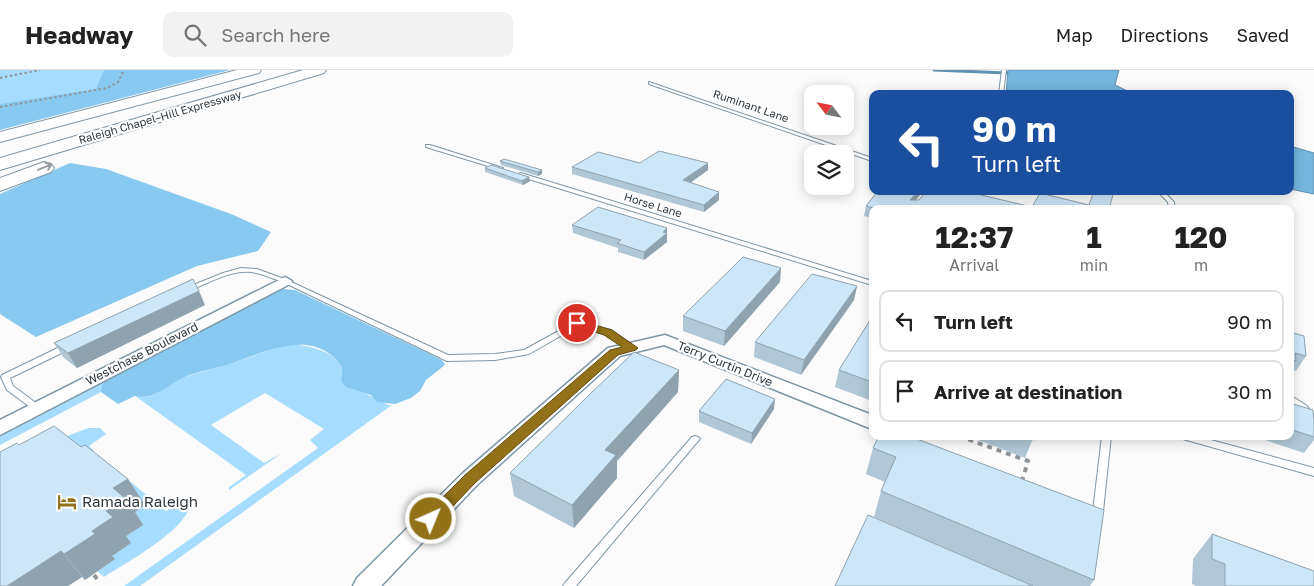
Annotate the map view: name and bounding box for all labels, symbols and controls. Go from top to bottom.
search box [163,12,513,57]
text: Headway [25,20,133,49]
icon: search [181,21,209,49]
text: Search here [221,23,330,46]
text: Map [1056,24,1092,46]
text: Directions [1120,24,1208,46]
text: Saved [1236,24,1289,46]
north arrow [804,85,854,135]
map controls [804,85,854,195]
street label: Raleigh Chapel–Hill Expressway [77,87,243,146]
street label: Ruminant Lane [712,87,791,125]
text: 90 m [972,108,1056,150]
icon: left [889,110,954,175]
button: layers [804,145,854,195]
text: Turn left [972,150,1061,177]
one-way arrow [37,162,52,171]
street label: Horse Lane [623,190,684,220]
text: 12:37 [935,219,1013,255]
text: 1 [1086,219,1102,255]
text: 120 [1174,219,1228,255]
text: Arrival [949,255,999,275]
text: min [1080,255,1108,275]
text: m [1194,255,1208,275]
pin [556,302,598,344]
icon: left [891,307,919,335]
icon: arrive [563,309,591,337]
text: Turn left [934,310,1013,333]
text: 90 m [1227,310,1272,333]
street label: Westchase Boulevard [83,319,201,388]
street label: Terry Curtin Drive [675,338,775,389]
icon: arrive [891,377,919,405]
text: Arrive at destination [934,380,1122,403]
text: 30 m [1228,380,1272,403]
hotel icon: Ramada Raleigh [56,491,78,513]
place label: Ramada Raleigh [82,492,198,510]
position arrow [404,492,456,544]

